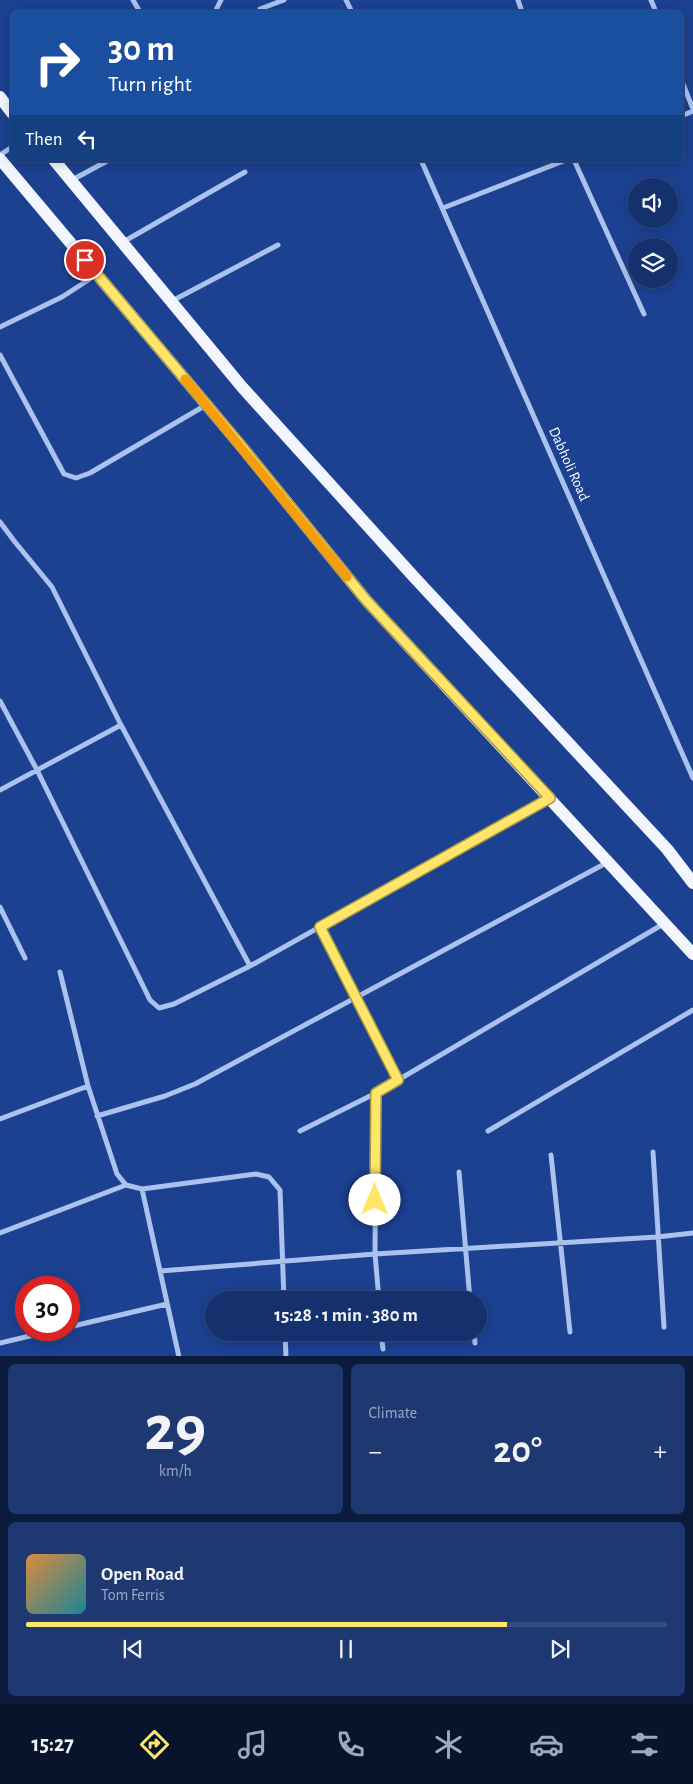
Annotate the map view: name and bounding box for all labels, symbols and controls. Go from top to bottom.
icon: right [25,30,90,95]
text: 30 m [108,32,175,67]
text: Turn right [108,73,192,95]
icon: left [73,125,101,153]
text: Then [25,130,63,149]
map controls [628,178,678,288]
button: sound [628,178,678,228]
button: layers [628,238,678,288]
pin [64,239,106,281]
icon: arrive [71,246,99,274]
street label: Dabholi Road [546,425,592,503]
position arrow [348,1173,400,1225]
speed limit sign: 30 [15,1276,80,1341]
text: 15:28 · 1 min · 380 m [274,1306,418,1325]
text: 29 [144,1397,206,1462]
text: Climate [369,1405,417,1421]
text: 20° [493,1432,542,1470]
text: − [369,1438,382,1466]
text: + [654,1438,667,1466]
text: km/h [159,1463,192,1479]
text: Open Road [101,1565,184,1584]
text: Tom Ferris [101,1587,165,1603]
icon: previous [119,1635,147,1663]
icon: pause [332,1635,360,1663]
icon: next [546,1635,574,1663]
icon: directions [137,1727,172,1762]
icon: music [235,1727,270,1762]
icon: phone [333,1727,368,1762]
icon: climate [431,1727,466,1762]
icon: car [529,1727,564,1762]
icon: filters [627,1727,662,1762]
text: 15:27 [31,1733,74,1755]

